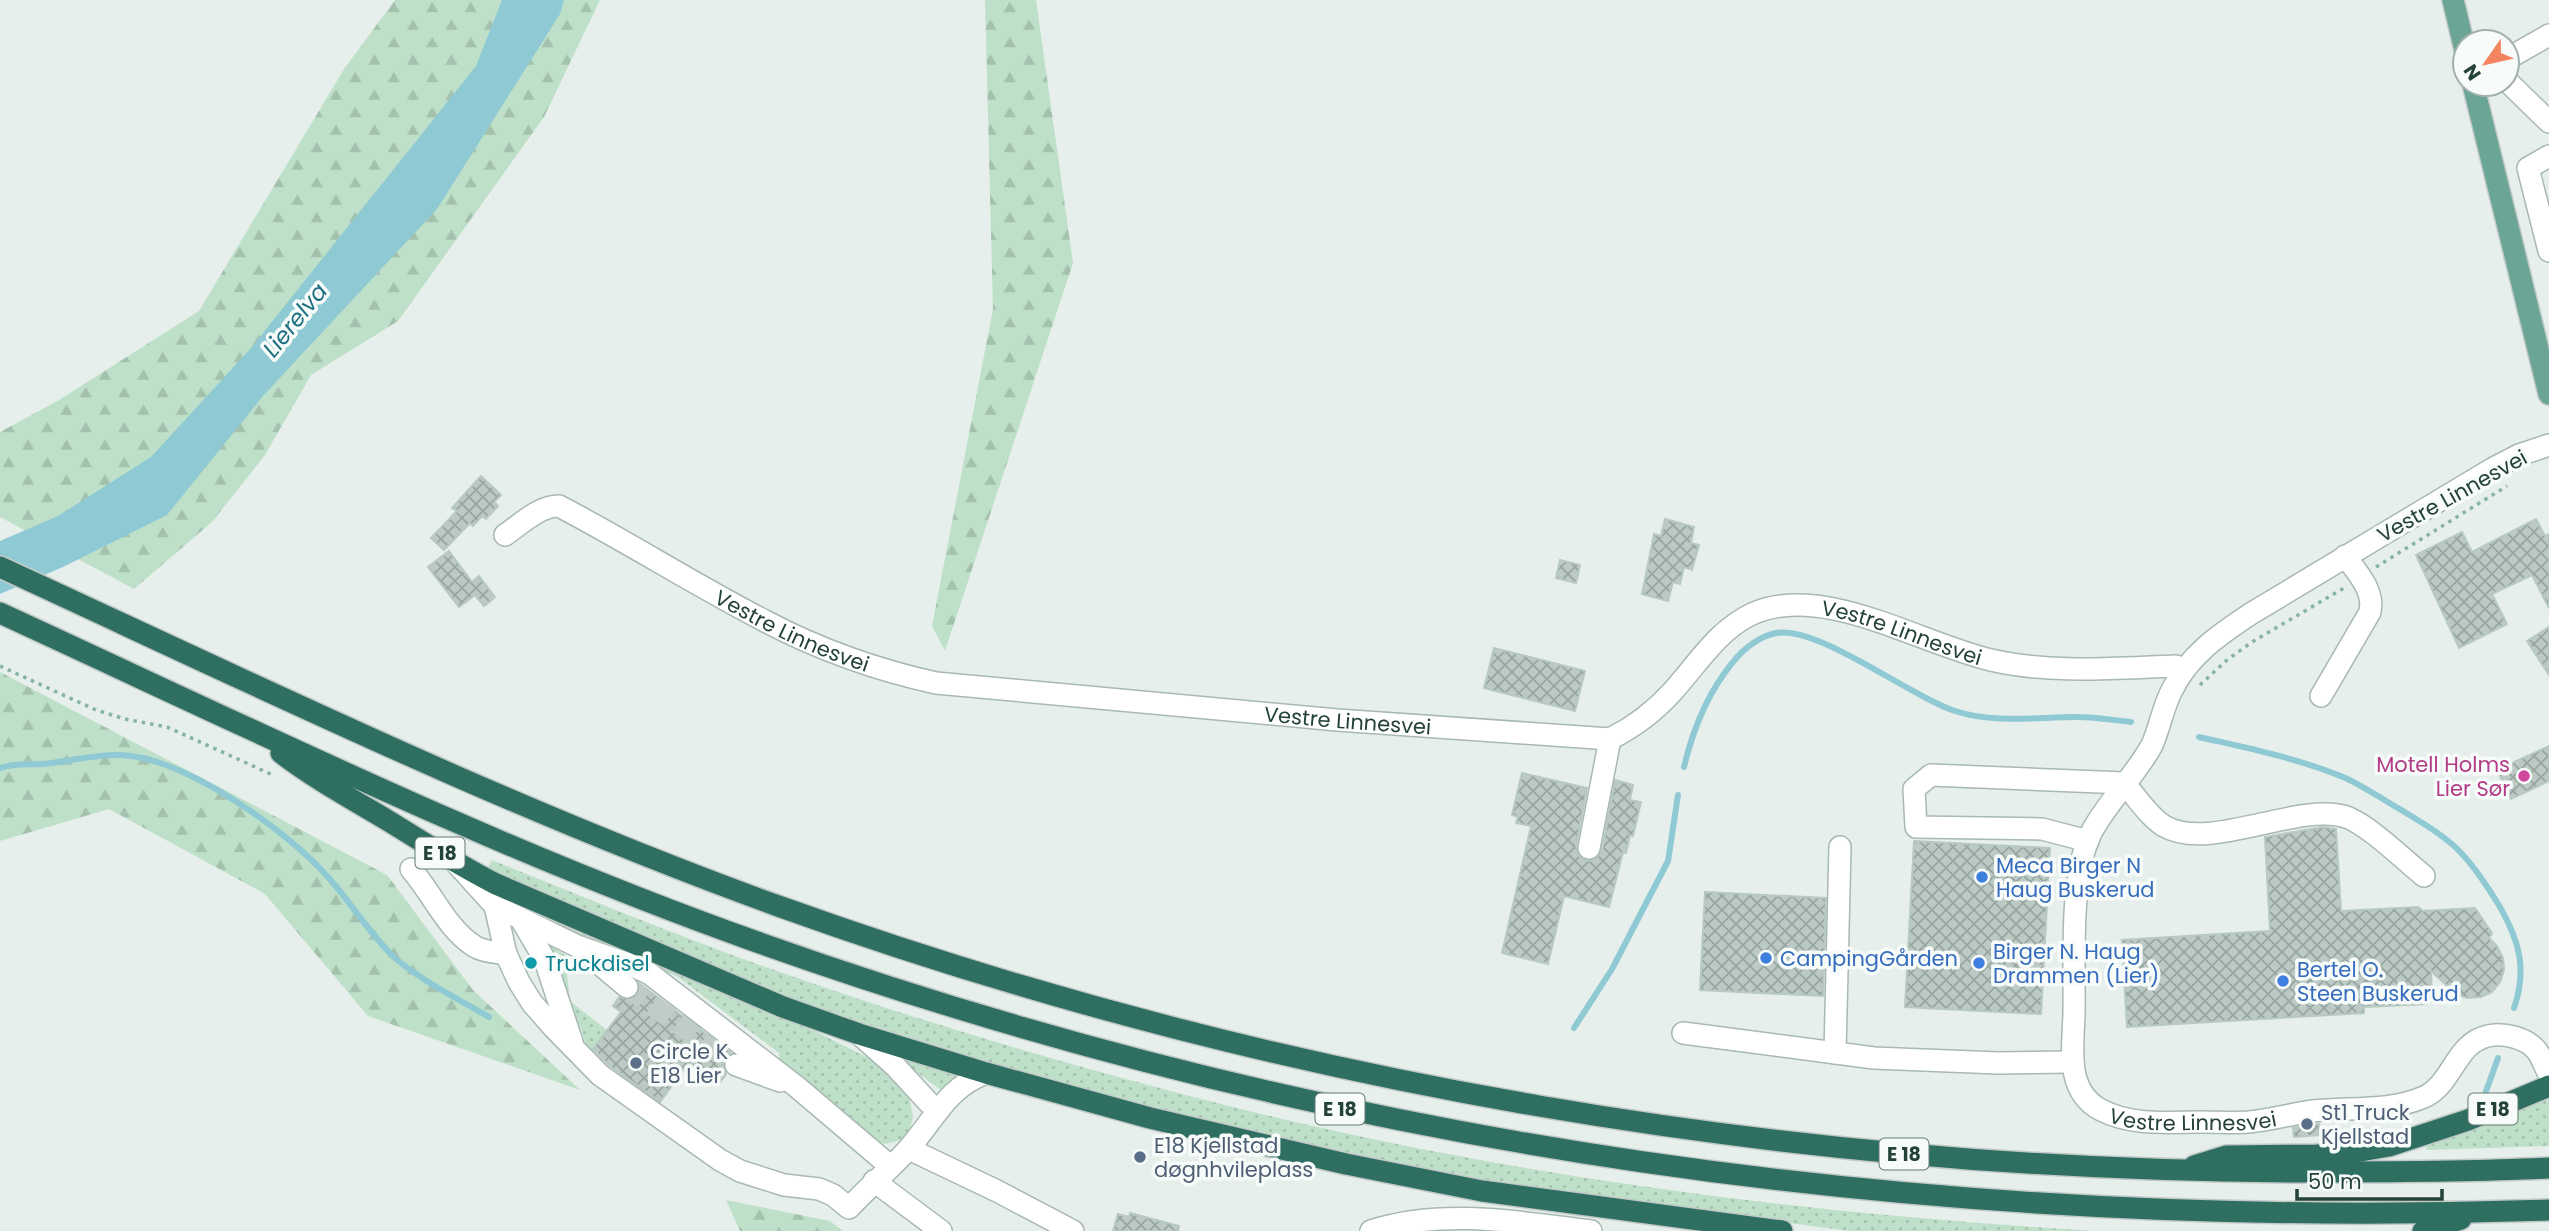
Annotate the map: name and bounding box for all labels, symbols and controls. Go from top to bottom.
north arrow [2451,28,2521,98]
text: N [2457,59,2488,86]
water label: Lierelva [255,276,335,364]
street label: Vestre Linnesvei [2372,443,2532,549]
street label: Vestre Linnesvei [710,582,873,678]
street label: Vestre Linnesvei [1819,593,1985,672]
street label: Vestre Linnesvei [1263,699,1432,741]
place label: Motell Holms Lier Sør [2376,750,2510,803]
marker: Motell Holms Lier Sør [2516,768,2532,784]
road number: E 18 [416,838,464,868]
place label: Meca Birger N Haug Buskerud [1996,851,2155,904]
marker: Meca Birger N Haug Buskerud [1974,869,1990,885]
place label: Birger N. Haug Drammen (Lier) [1993,937,2159,990]
place label: CampingGården [1780,944,1958,973]
place label: Truckdisel [545,949,650,978]
marker: CampingGården [1758,950,1774,966]
marker: Truckdisel [523,955,539,971]
marker: Birger N. Haug Drammen (Lier) [1971,955,1987,971]
place label: Bertel O. Steen Buskerud [2297,955,2459,1008]
marker: Bertel O. Steen Buskerud [2275,973,2291,989]
place label: Circle K E18 Lier [650,1037,729,1090]
marker: Circle K E18 Lier [628,1055,644,1071]
road number: E 18 [1316,1093,1364,1124]
road number: E 18 [2468,1093,2518,1124]
place label: St1 Truck Kjellstad [2321,1098,2410,1151]
street label: Vestre Linnesvei [2105,1100,2279,1137]
marker: St1 Truck Kjellstad [2299,1116,2315,1132]
place label: E18 Kjellstad døgnhvileplass [1154,1131,1313,1184]
road number: E 18 [1880,1138,1928,1170]
marker: E18 Kjellstad døgnhvileplass [1132,1149,1148,1165]
scale bar [2297,1158,2442,1202]
text: 50 m [2308,1167,2362,1196]

